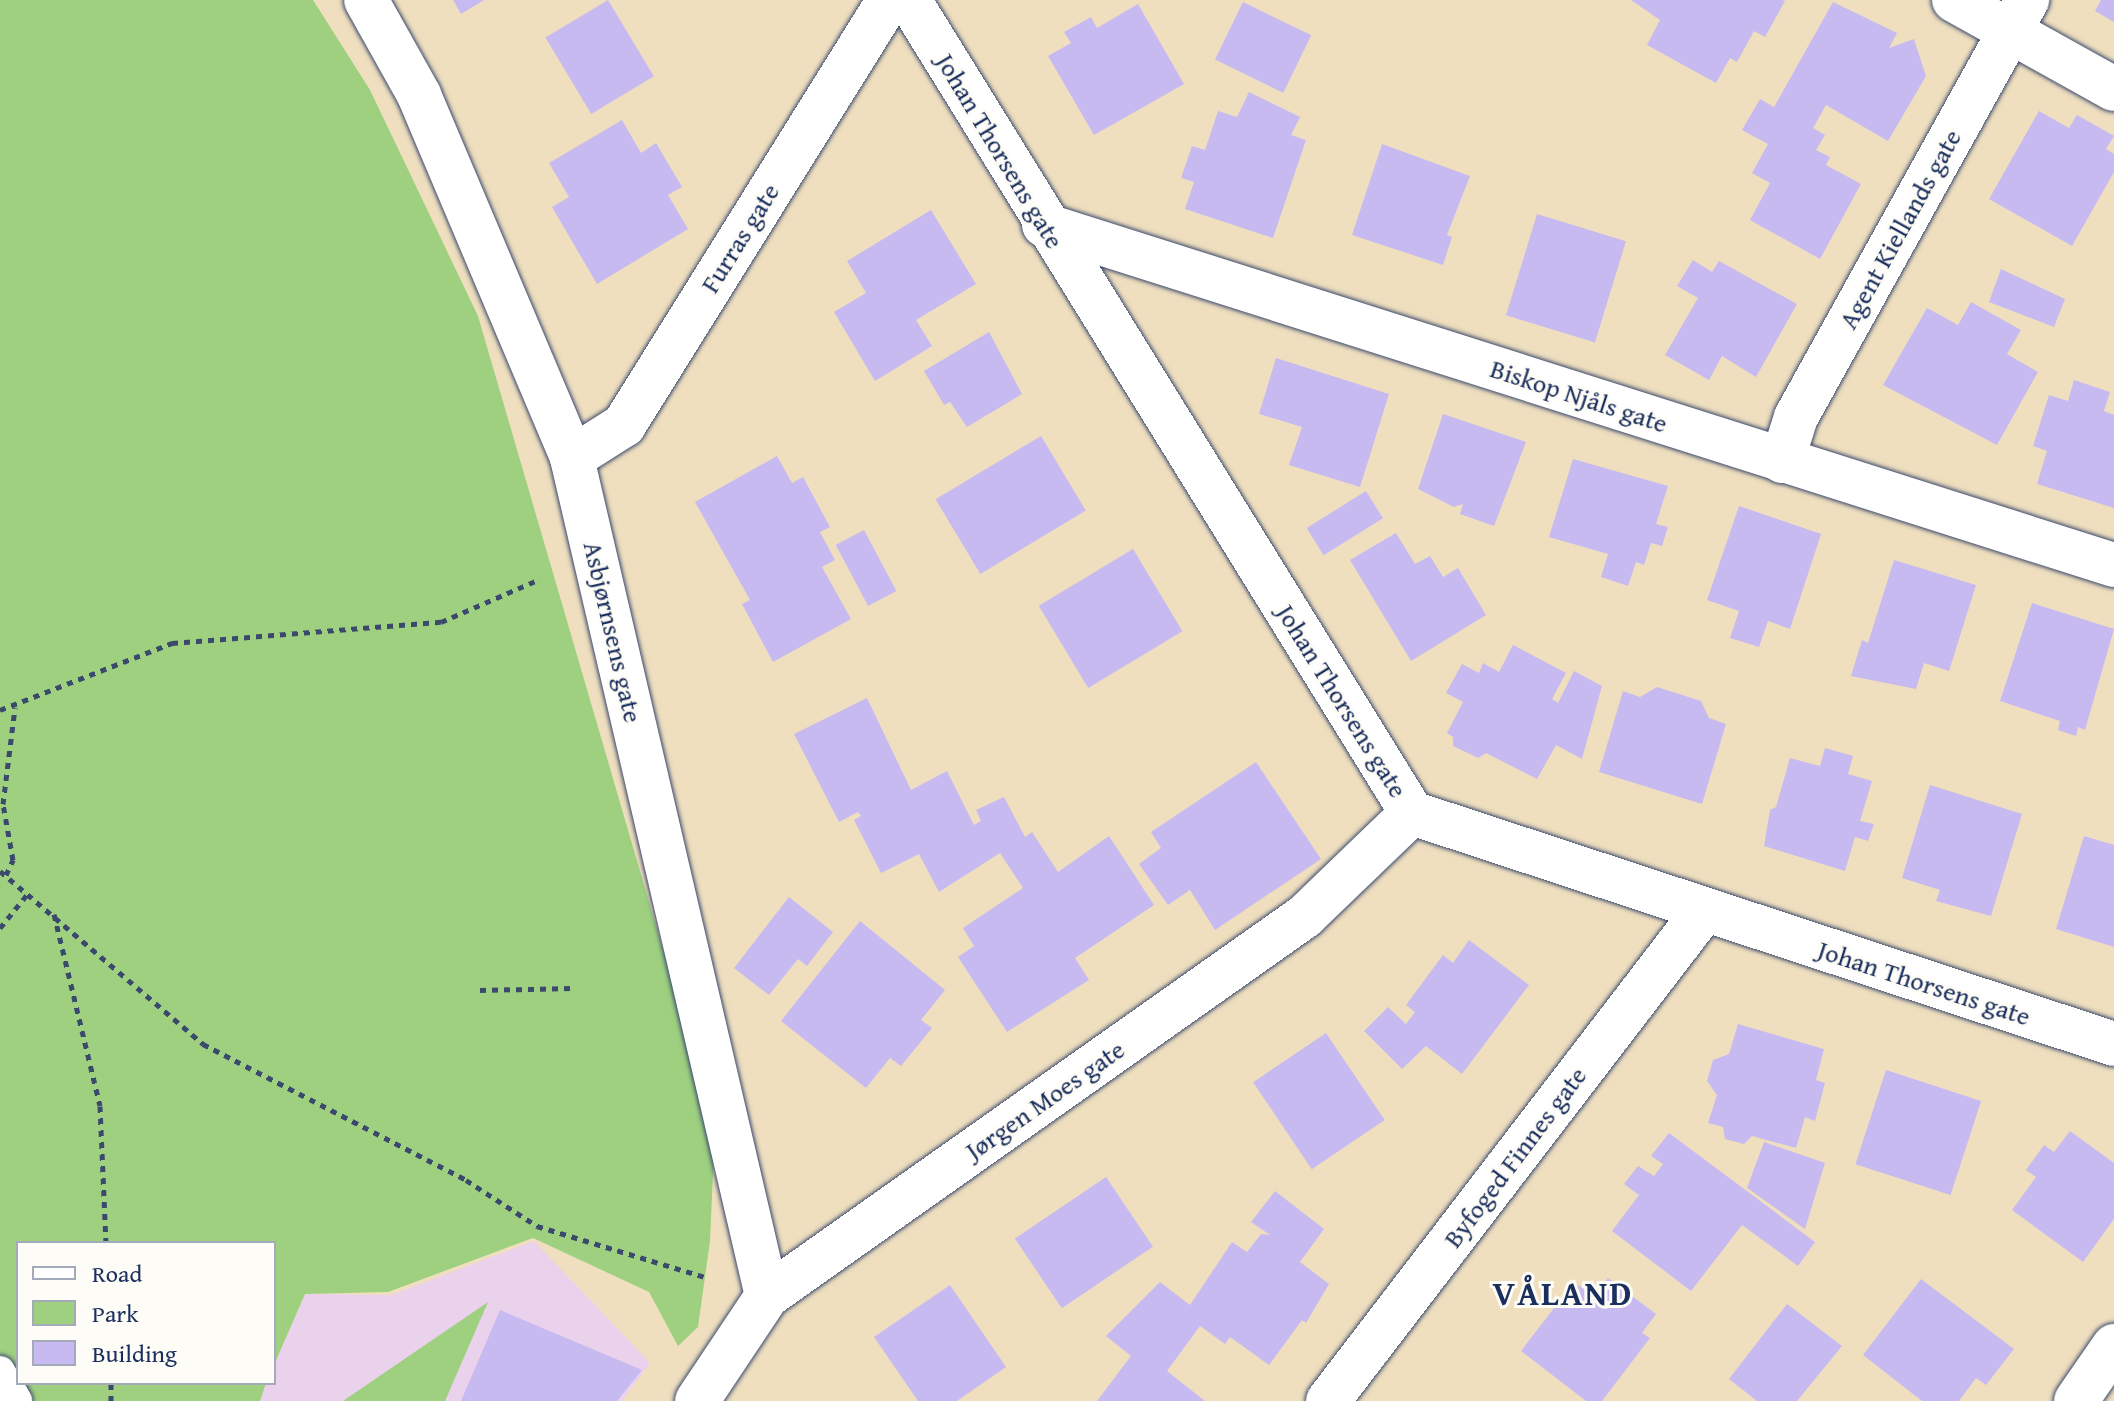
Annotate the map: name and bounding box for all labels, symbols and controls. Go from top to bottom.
street label: Johan Thorsens gate [930,48,1070,254]
street label: Agent Kiellands gate [1832,124,1968,334]
street label: Furras gate [694,178,786,298]
street label: Biskop Njåls gate [1487,353,1671,439]
street label: Asbjørnsens gate [577,538,649,726]
street label: Johan Thorsens gate [1270,599,1414,803]
street label: Johan Thorsens gate [1814,934,2034,1032]
street label: Jørgen Moes gate [959,1034,1131,1166]
street label: Byfoged Finnes gate [1437,1061,1593,1253]
legend [16,1241,276,1385]
text: Road [92,1256,142,1291]
district label: VÅLAND [1493,1273,1633,1313]
text: Park [92,1296,138,1331]
text: Building [92,1336,177,1371]

